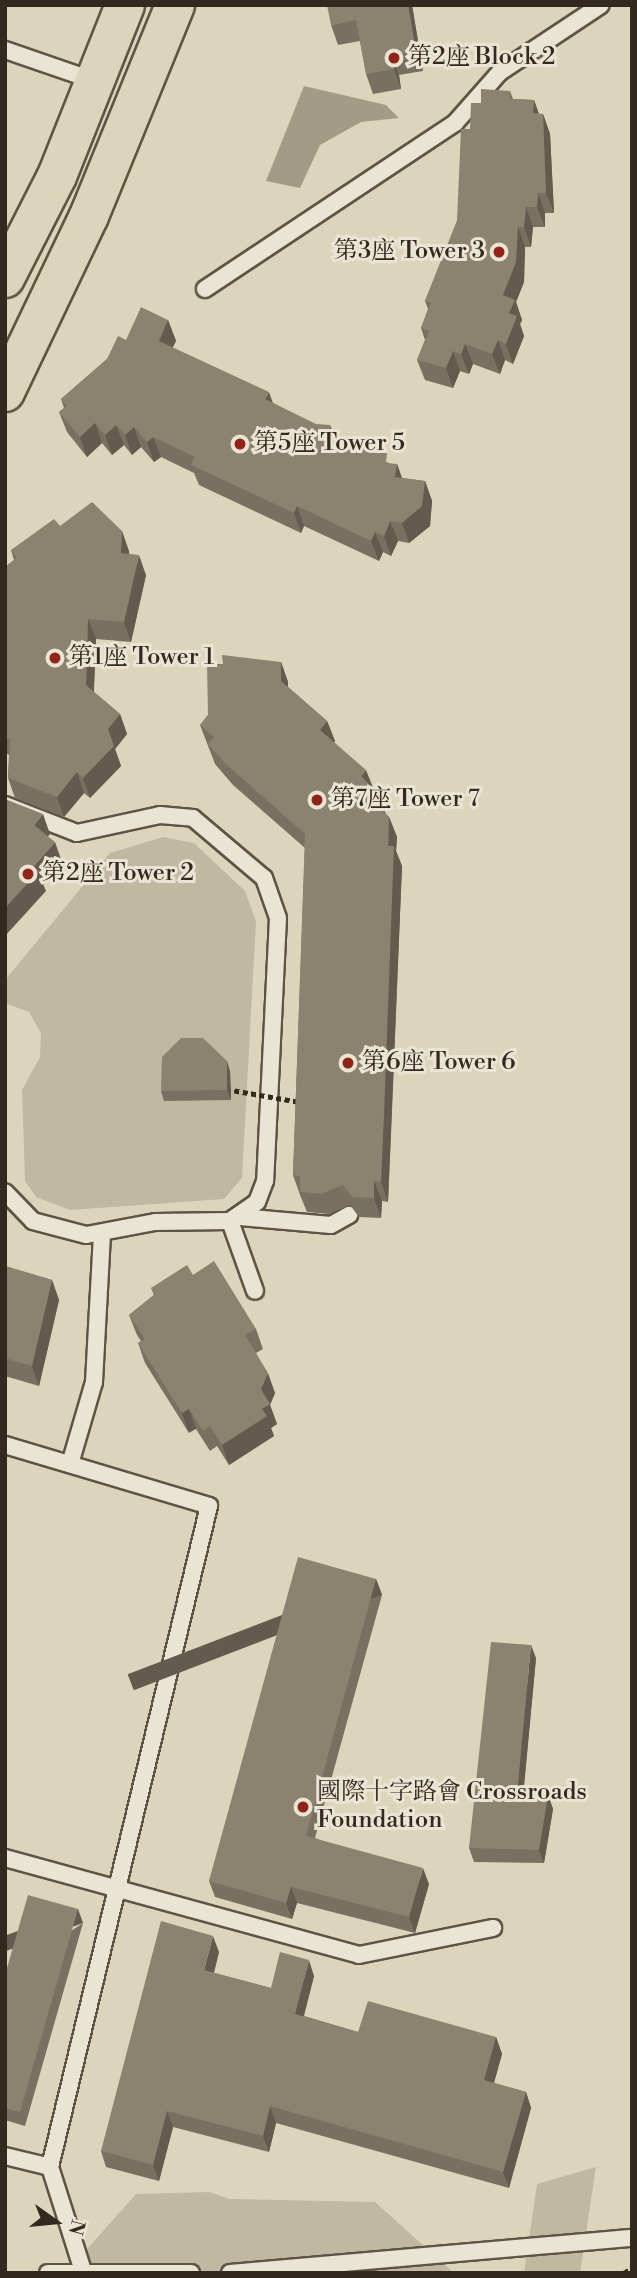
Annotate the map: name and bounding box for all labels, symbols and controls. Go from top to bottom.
place label: 第2座 Block 2 [408,44,555,72]
marker: 第2座 Block 2 [386,50,402,66]
place label: 第3座 Tower 3 [334,238,485,266]
marker: 第3座 Tower 3 [491,244,507,260]
place label: 第5座 Tower 5 [254,430,405,458]
marker: 第5座 Tower 5 [232,436,248,452]
place label: 第1座 Tower 1 [69,644,214,672]
marker: 第1座 Tower 1 [47,650,63,666]
place label: 第7座 Tower 7 [331,786,480,814]
marker: 第7座 Tower 7 [309,792,325,808]
place label: 第2座 Tower 2 [42,860,194,888]
marker: 第2座 Tower 2 [20,866,36,882]
place label: 第6座 Tower 6 [362,1049,516,1077]
marker: 第6座 Tower 6 [340,1055,356,1071]
place label: 國際十字路會 Crossroads Foundation [317,1779,587,1835]
marker: 國際十字路會 Crossroads Foundation [295,1799,311,1815]
north arrow [21,2187,91,2257]
text: N [63,2217,90,2238]

